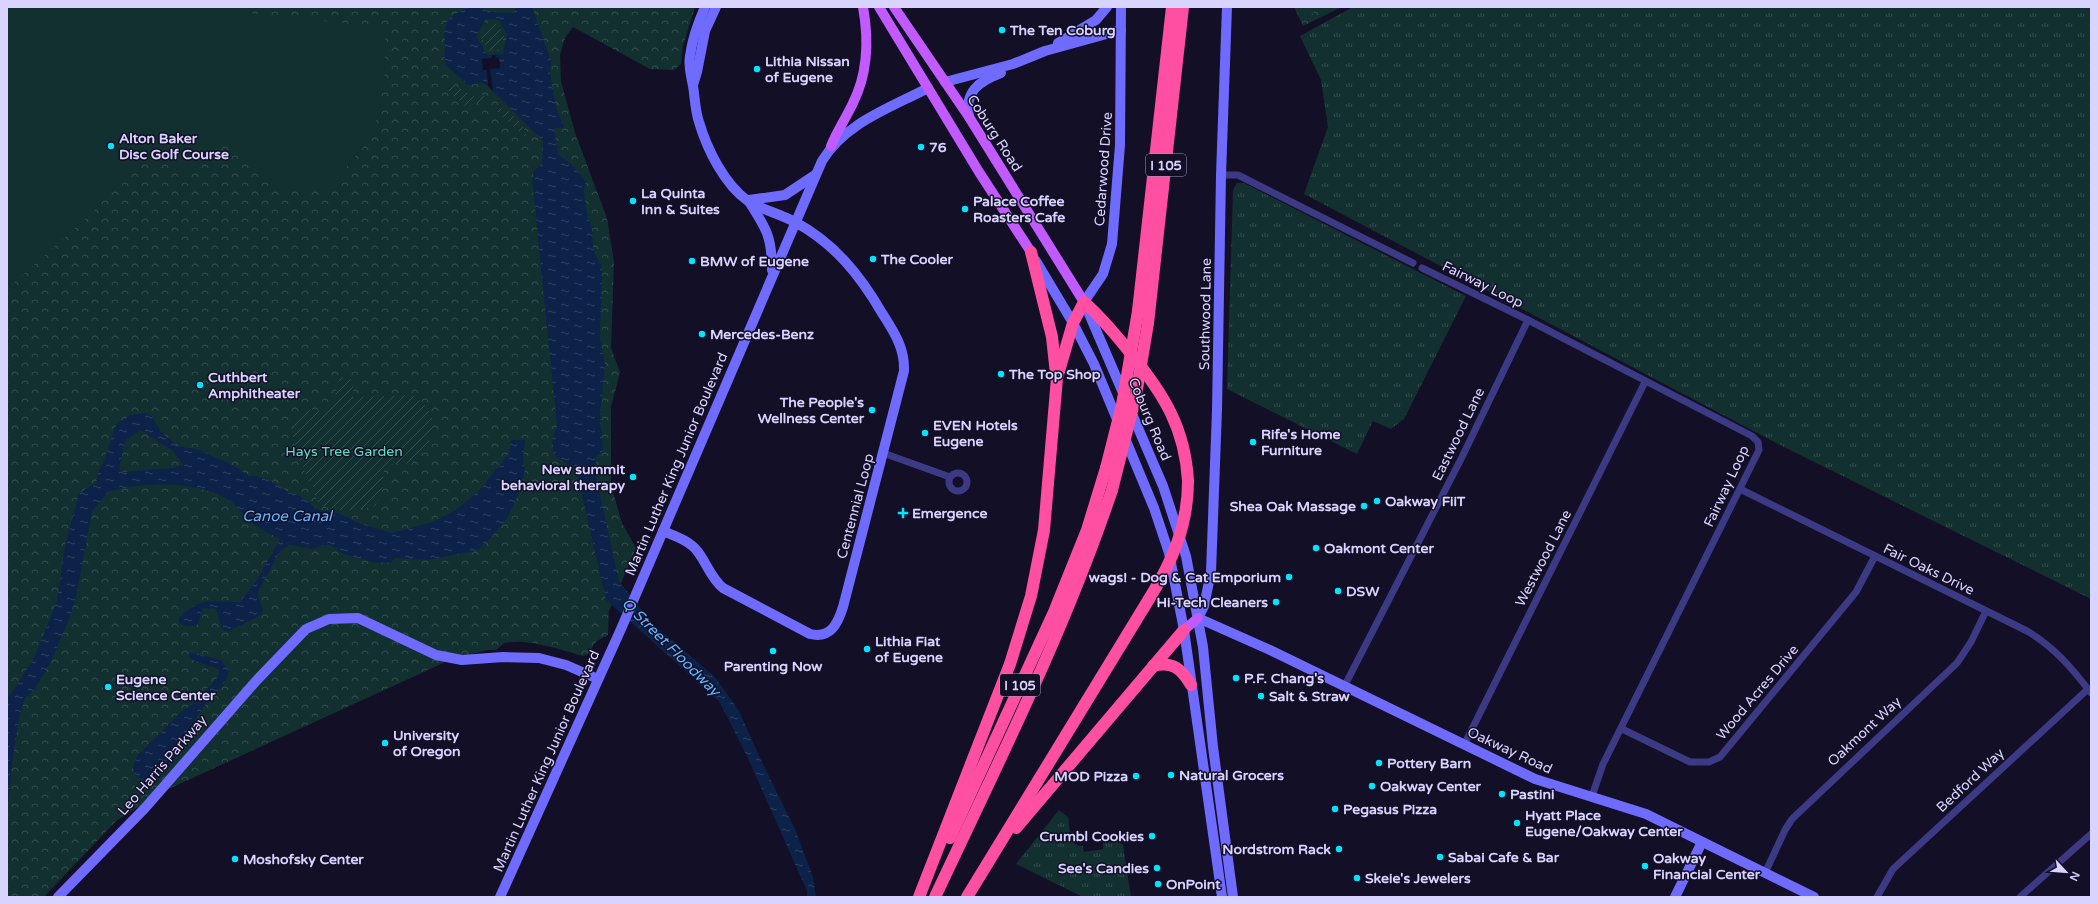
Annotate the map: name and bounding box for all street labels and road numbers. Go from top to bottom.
street label: Coburg Road [963,92,1026,175]
street label: Cedarwood Drive [1091,111,1116,227]
road number: I 105 [1146,154,1186,176]
street label: Southwood Lane [1196,258,1215,370]
street label: Fairway Loop [1440,258,1526,311]
street label: Martin Luther King Junior Boulevard [622,350,731,578]
street label: Coburg Road [1124,375,1175,463]
street label: Eastwood Lane [1429,385,1488,484]
street label: Fairway Loop [1700,443,1753,530]
street label: Centennial Loop [833,451,878,561]
street label: Westwood Lane [1512,507,1575,609]
street label: Fair Oaks Drive [1880,540,1977,599]
street label: Wood Acres Drive [1713,641,1802,743]
street label: Martin Luther King Junior Boulevard [490,648,603,875]
road number: I 105 [1000,674,1040,696]
street label: Oakmont Way [1824,693,1905,770]
street label: Leo Harris Parkway [114,711,211,819]
street label: Oakway Road [1465,723,1555,778]
street label: Bedford Way [1933,744,2008,816]

